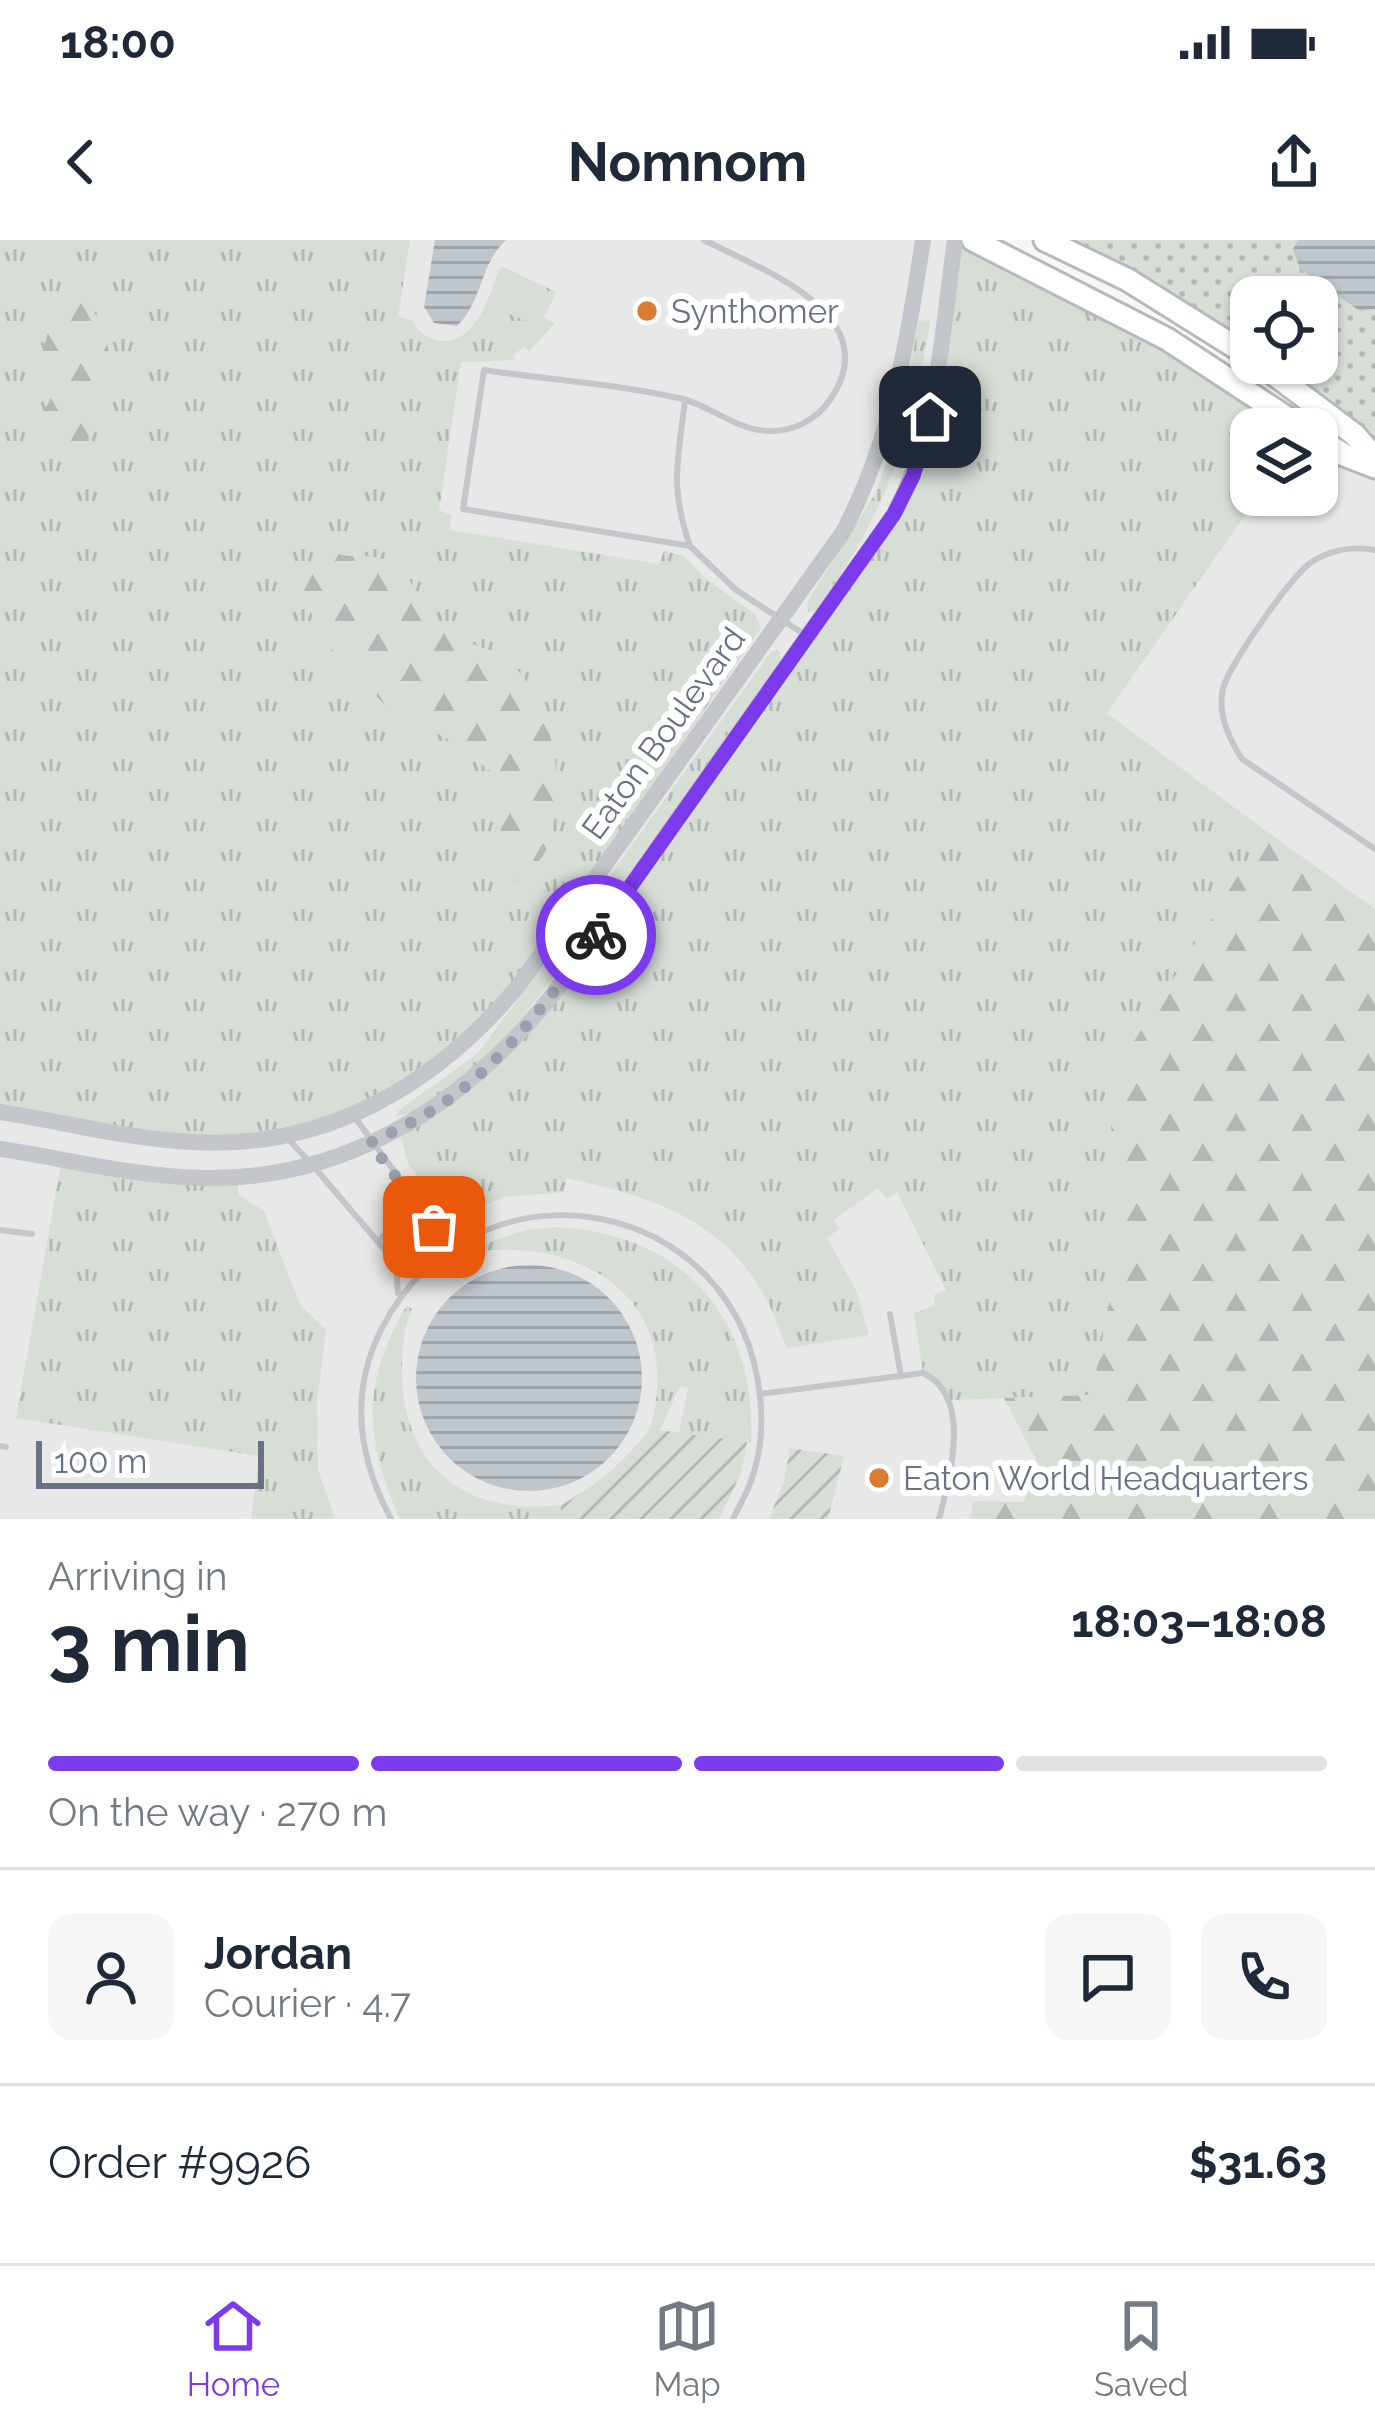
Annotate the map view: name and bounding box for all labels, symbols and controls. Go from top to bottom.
text: 18:00 [60,16,176,69]
icon: back [48,129,114,195]
icon: share [1261,129,1327,195]
text: Nomnom [568,130,807,194]
map controls [1230,276,1338,516]
button: locate [1230,276,1338,384]
place label: Synthomer [671,292,839,331]
marker: Synthomer [634,298,660,324]
pin [879,366,981,468]
icon: home [897,384,963,450]
button: layers [1230,408,1338,516]
street label: Eaton Boulevard [574,620,753,847]
courier [536,875,656,995]
icon: bike [563,902,629,968]
pin [383,1176,485,1278]
icon: bag [401,1194,467,1260]
scale bar [36,1435,264,1488]
text: 100 m [54,1442,147,1481]
place label: Eaton World Headquarters [903,1459,1308,1498]
marker: Eaton World Headquarters [866,1465,892,1491]
text: Arriving in [48,1553,228,1599]
text: 18:03–18:08 [1071,1595,1327,1648]
text: 3 min [48,1598,250,1689]
text: On the way · 270 m [48,1789,387,1835]
button: person [48,1914,174,2040]
button: chat [1045,1914,1171,2040]
button: phone [1201,1914,1327,2040]
text: Jordan [204,1927,352,1980]
text: Courier · 4.7 [204,1980,411,2026]
text: Order #9926 [48,2136,311,2189]
text: $31.63 [1189,2136,1327,2189]
tab: Home [187,2293,280,2404]
tab: Map [653,2293,721,2404]
tab: Saved [1094,2293,1188,2404]

